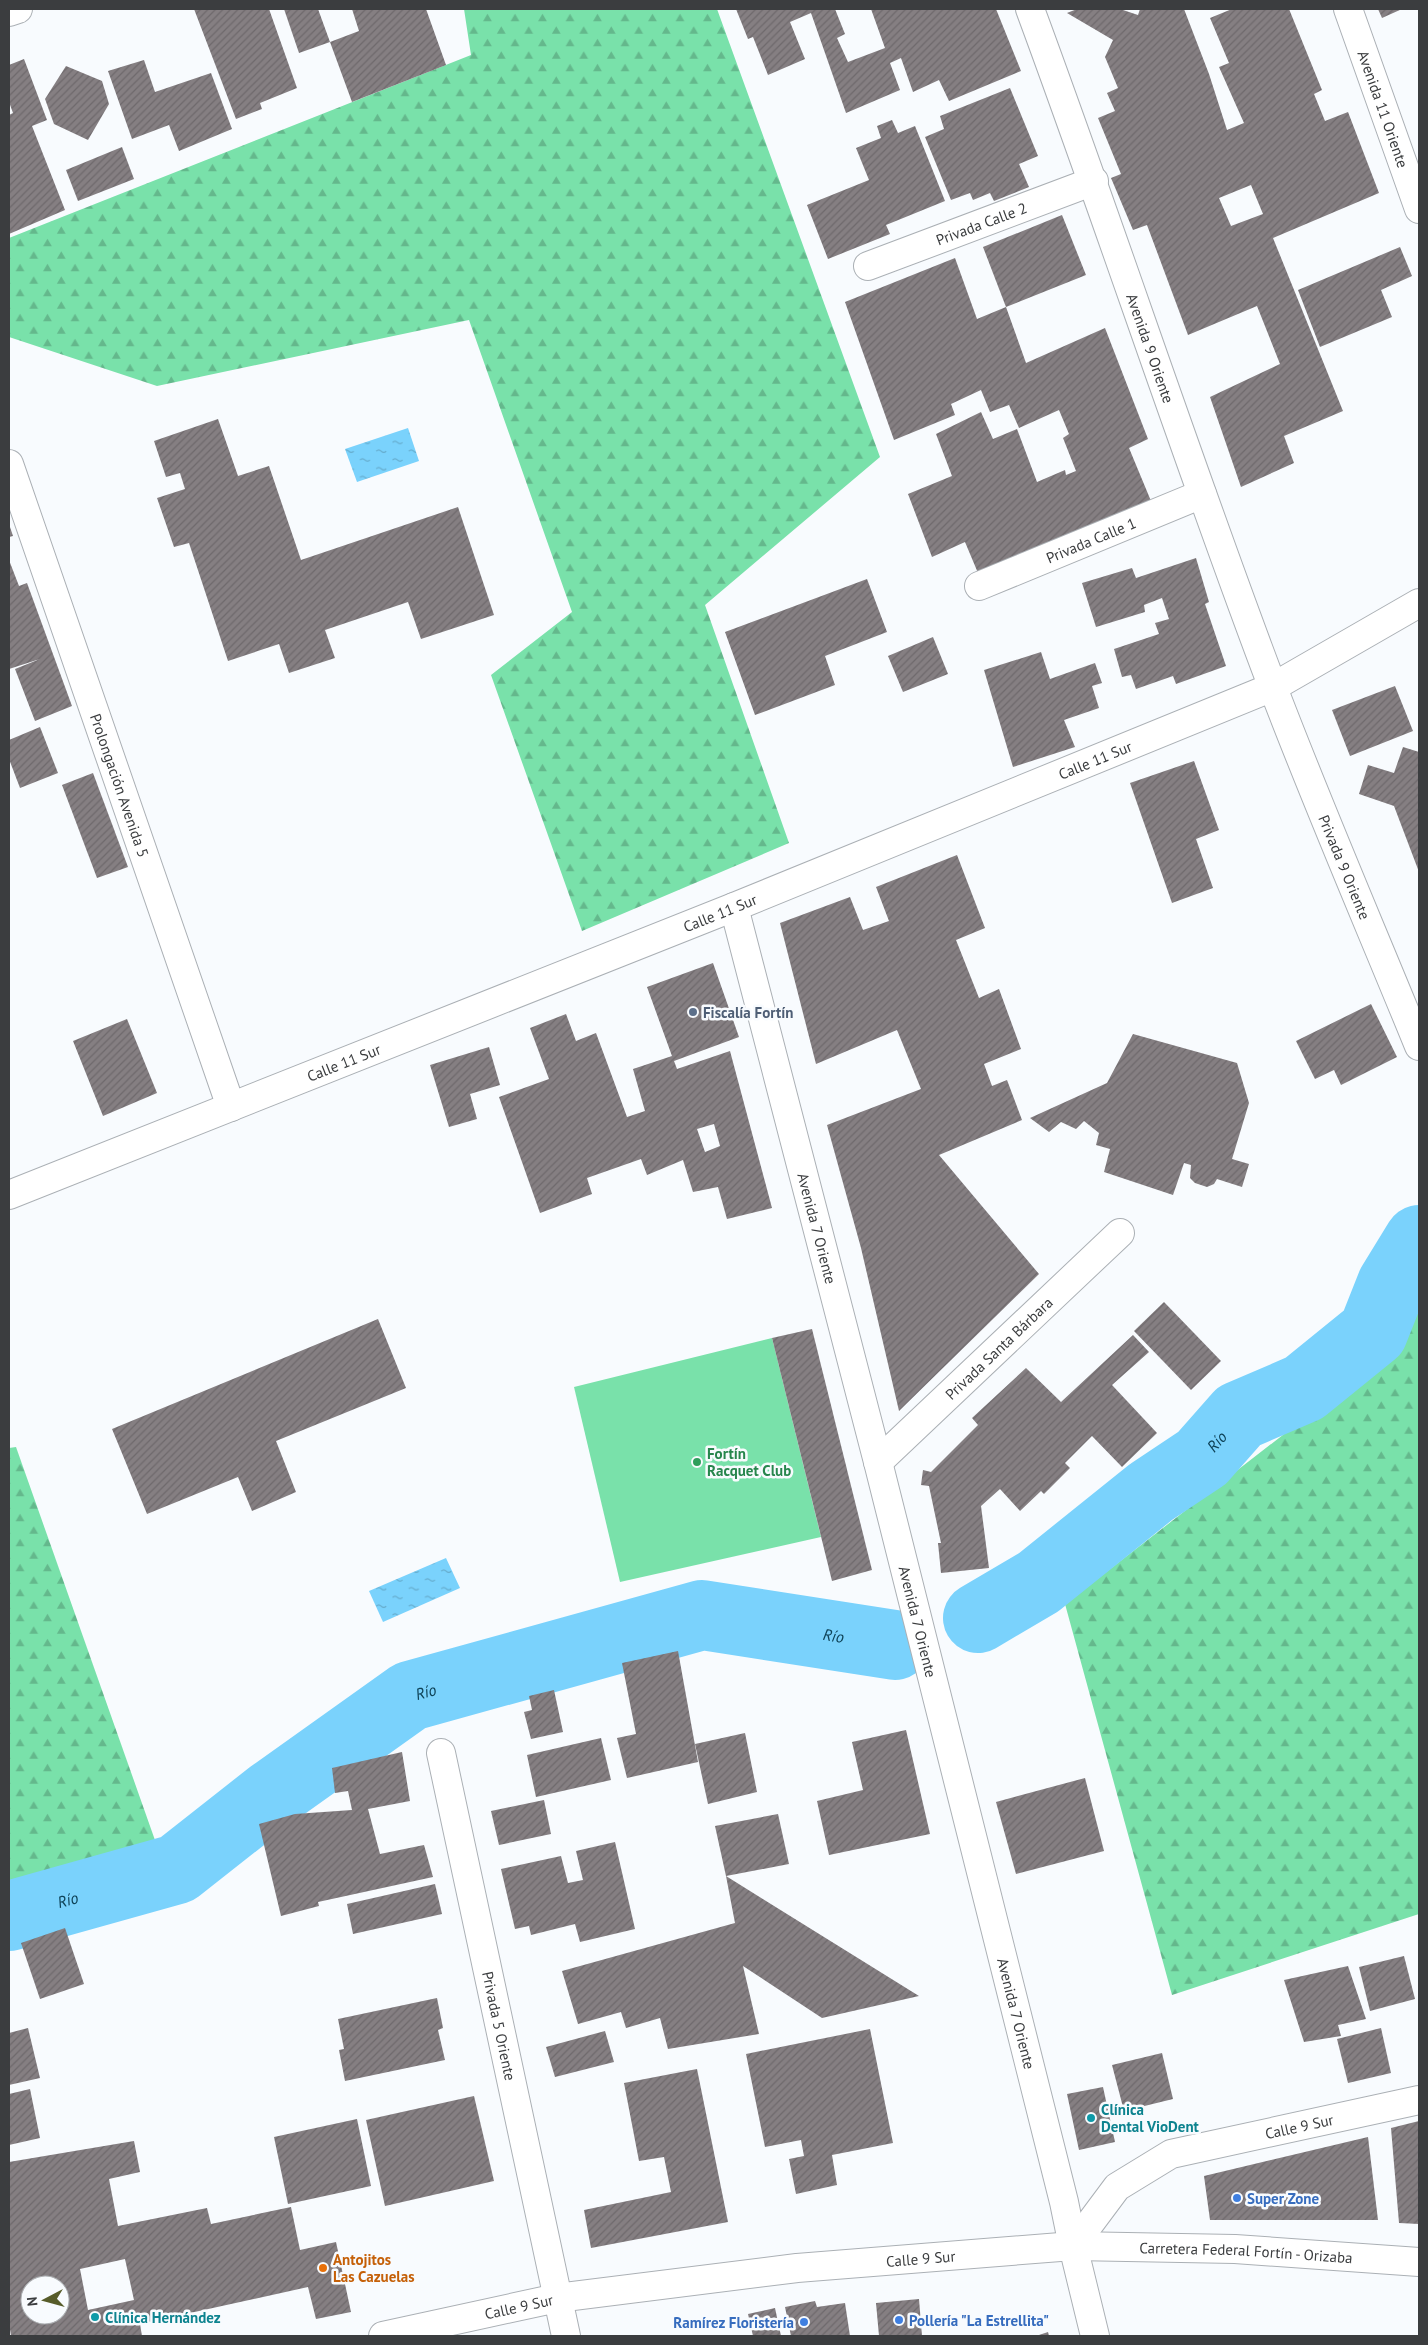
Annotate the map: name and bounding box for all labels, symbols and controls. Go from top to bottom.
street label: Avenida 11 Oriente [1354,48,1413,170]
street label: Privada Calle 2 [933,198,1029,249]
street label: Avenida 9 Oriente [1123,291,1179,405]
street label: Privada Calle 1 [1043,513,1139,567]
street label: Prolongación Avenida 5 [86,711,154,860]
street label: Calle 11 Sur [1055,736,1135,783]
street label: Privada 9 Oriente [1315,812,1375,922]
street label: Calle 11 Sur [680,889,760,936]
place label: Fiscalía Fortín [703,1003,793,1022]
marker: Fiscalía Fortín [687,1006,699,1018]
street label: Calle 11 Sur [304,1039,383,1085]
street label: Avenida 7 Oriente [794,1171,841,1286]
street label: Privada Santa Bárbara [941,1293,1056,1403]
water label: Río [1202,1427,1231,1456]
place label: Fortín Racquet Club [707,1444,791,1480]
marker: Fortín Racquet Club [691,1456,703,1468]
street label: Avenida 7 Oriente [895,1564,941,1679]
water label: Río [822,1624,846,1647]
water label: Río [413,1679,438,1704]
water label: Río [55,1887,81,1912]
street label: Avenida 7 Oriente [994,1956,1040,2071]
street label: Privada 5 Oriente [479,1969,520,2082]
place label: Clínica Dental VioDent [1101,2100,1200,2136]
street label: Calle 9 Sur [1263,2109,1335,2143]
marker: Clínica Dental VioDent [1085,2112,1097,2124]
place label: Super Zone [1247,2189,1319,2208]
marker: Super Zone [1231,2192,1243,2204]
street label: Carretera Federal Fortín - Orizaba [1139,2238,1353,2267]
street label: Calle 9 Sur [885,2246,956,2270]
place label: Antojitos Las Cazuelas [333,2250,414,2286]
marker: Antojitos Las Cazuelas [317,2262,329,2274]
north arrow [20,2275,70,2325]
street label: Calle 9 Sur [483,2290,555,2323]
text: N [23,2296,42,2307]
place label: Clínica Hernández [105,2308,221,2327]
marker: Clínica Hernández [89,2311,101,2323]
place label: Pollería "La Estrellita" [909,2311,1049,2330]
place label: Ramírez Floristería [673,2313,794,2332]
marker: Pollería "La Estrellita" [893,2314,905,2326]
marker: Ramírez Floristería [798,2316,810,2328]

